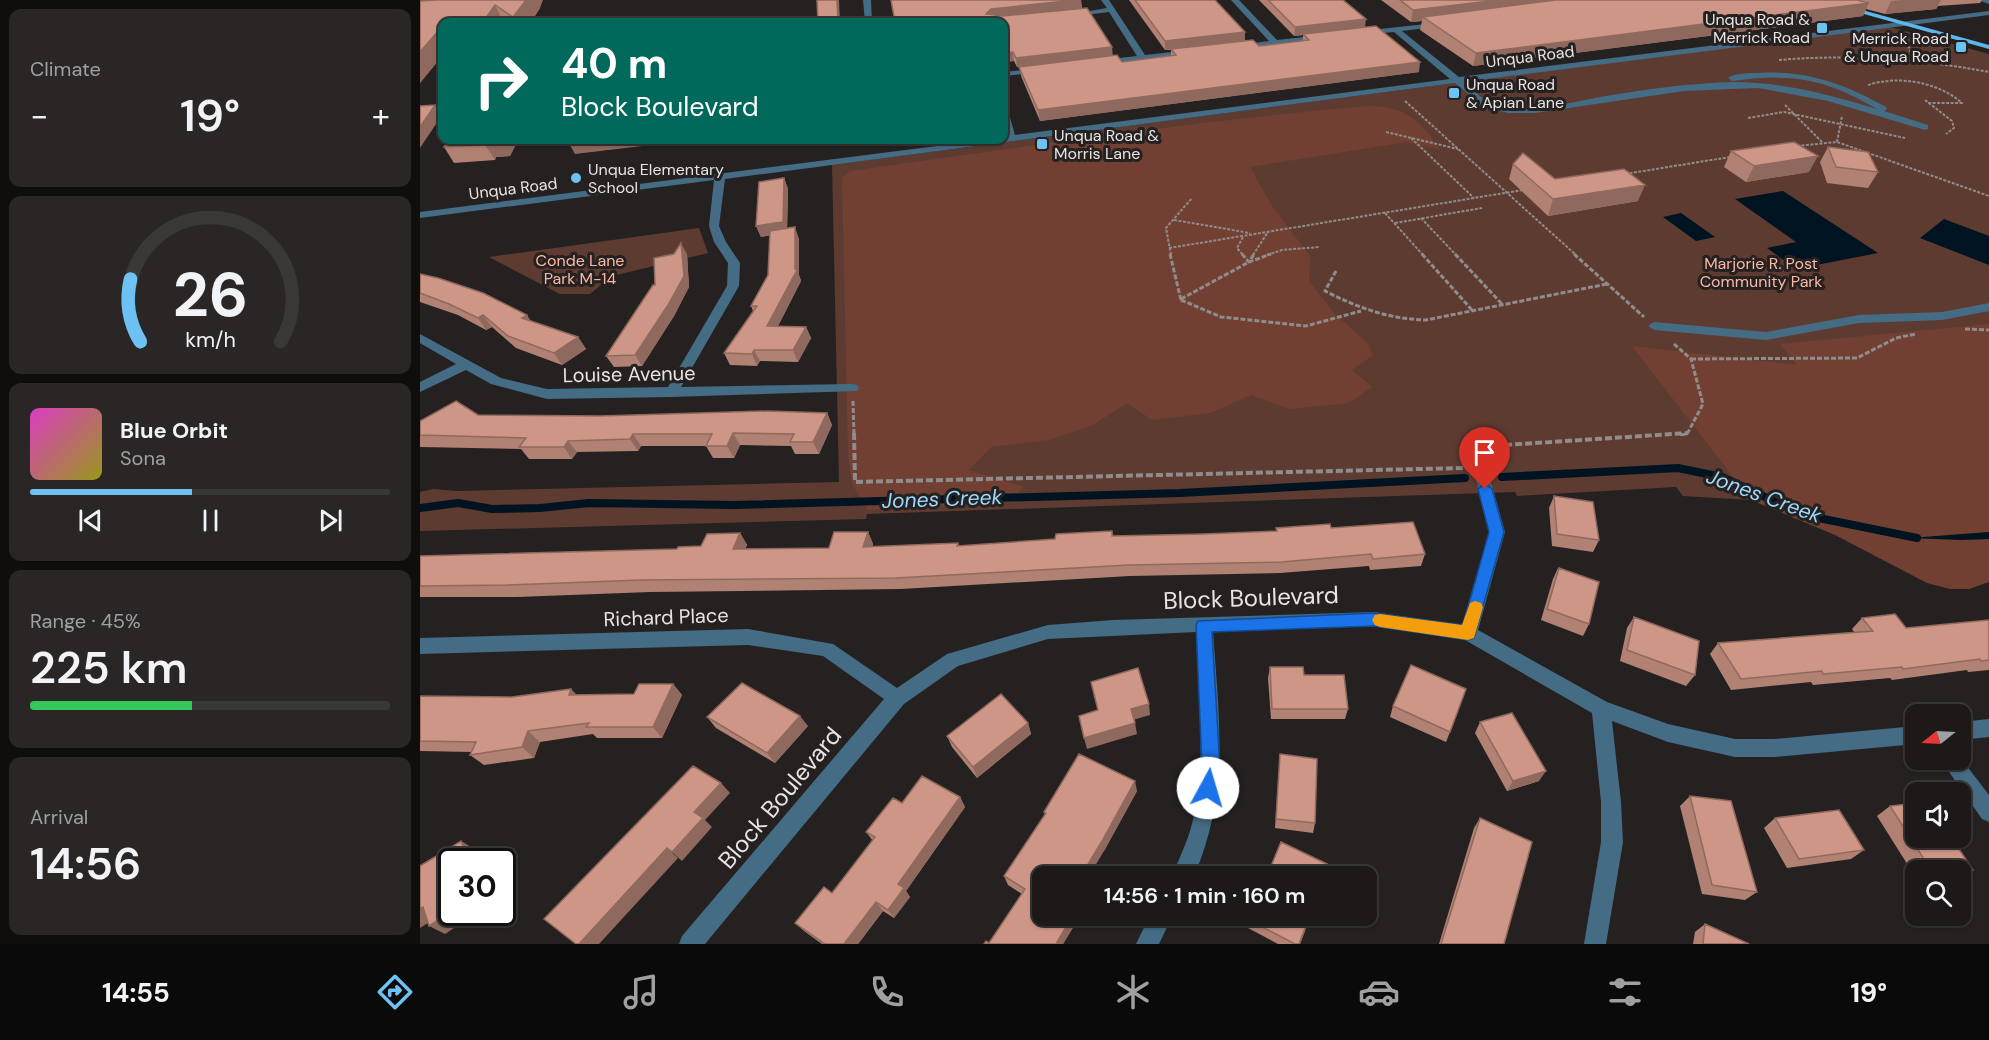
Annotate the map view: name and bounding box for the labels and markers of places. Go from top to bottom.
place label: Unqua Road & Merrick Road [1705,9,1810,48]
marker: Unqua Road & Merrick Road [1815,21,1829,35]
place label: Merrick Road & Unqua Road [1844,28,1949,67]
marker: Merrick Road & Unqua Road [1954,40,1968,54]
place label: Unqua Road & Apian Lane [1466,74,1564,113]
marker: Unqua Road & Apian Lane [1447,86,1461,100]
place label: Unqua Road & Morris Lane [1054,125,1159,164]
marker: Unqua Road & Morris Lane [1035,137,1049,151]
place label: Unqua Elementary School [588,159,724,198]
marker: Unqua Elementary School [569,171,583,185]
pin [1459,427,1510,489]

